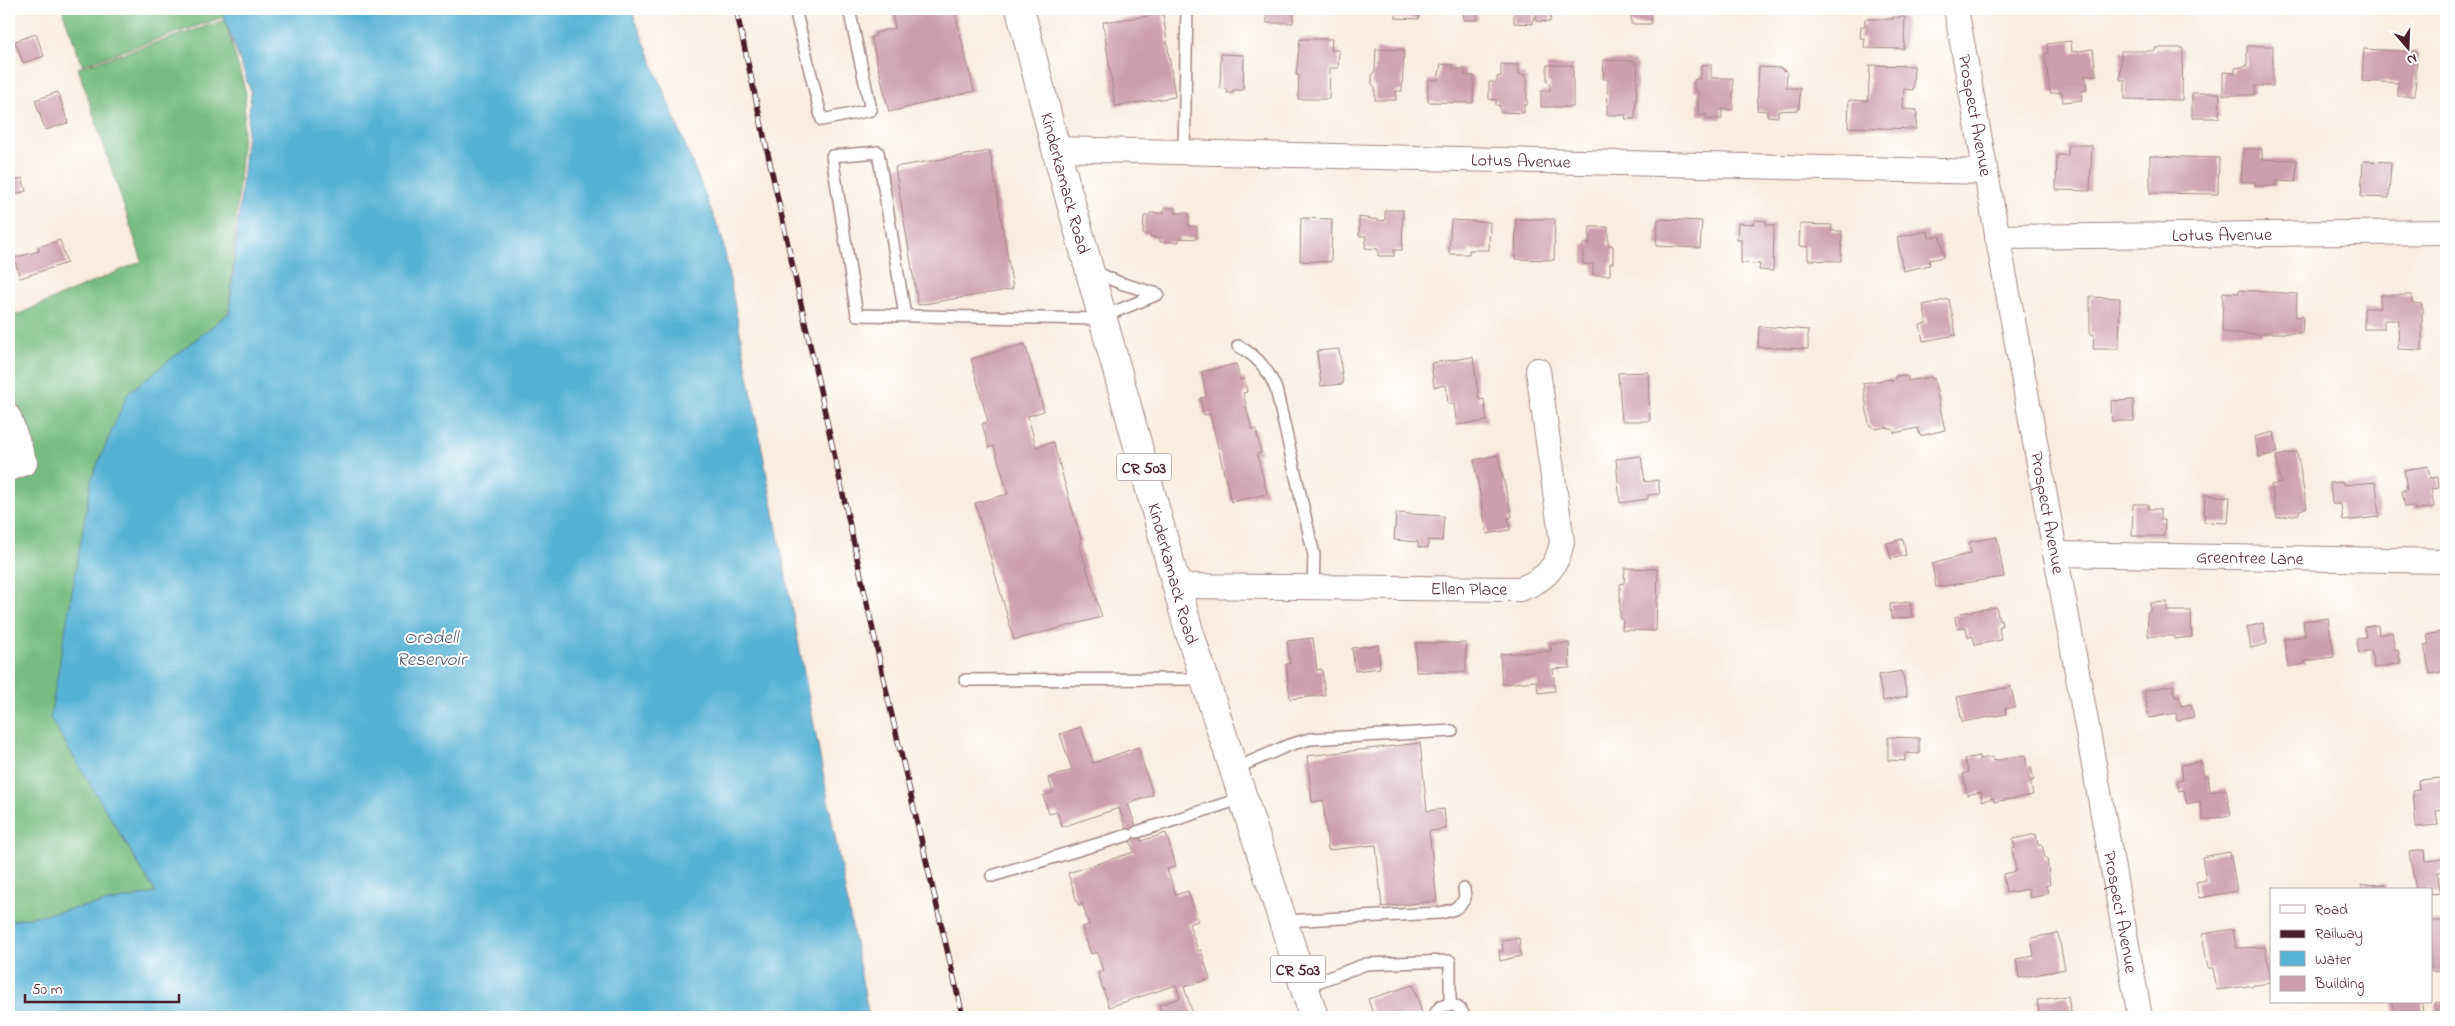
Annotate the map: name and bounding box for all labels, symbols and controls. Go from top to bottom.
north arrow [2382,22,2432,72]
text: N [2404,47,2420,70]
street label: Prospect Avenue [1950,52,1997,180]
street label: Kinderkamack Road [1032,110,1095,257]
street label: Lotus Avenue [1471,148,1572,177]
street label: Lotus Avenue [2172,223,2273,250]
street label: Prospect Avenue [2022,450,2070,577]
road number: CR 503 [1116,454,1172,481]
street label: Kinderkamack Road [1139,500,1204,648]
street label: Greentree Lane [2196,546,2305,573]
street label: Ellen Place [1431,577,1508,604]
water label: Oradell Reservoir [396,625,468,674]
street label: Prospect Avenue [2095,849,2143,977]
legend [2270,888,2432,1004]
text: Road [2315,899,2348,921]
text: Railway [2315,923,2363,946]
text: Water [2315,949,2351,971]
road number: CR 503 [1270,956,1326,982]
scale bar [25,971,179,1003]
text: Building [2314,973,2364,996]
text: 50 m [32,979,63,1001]

